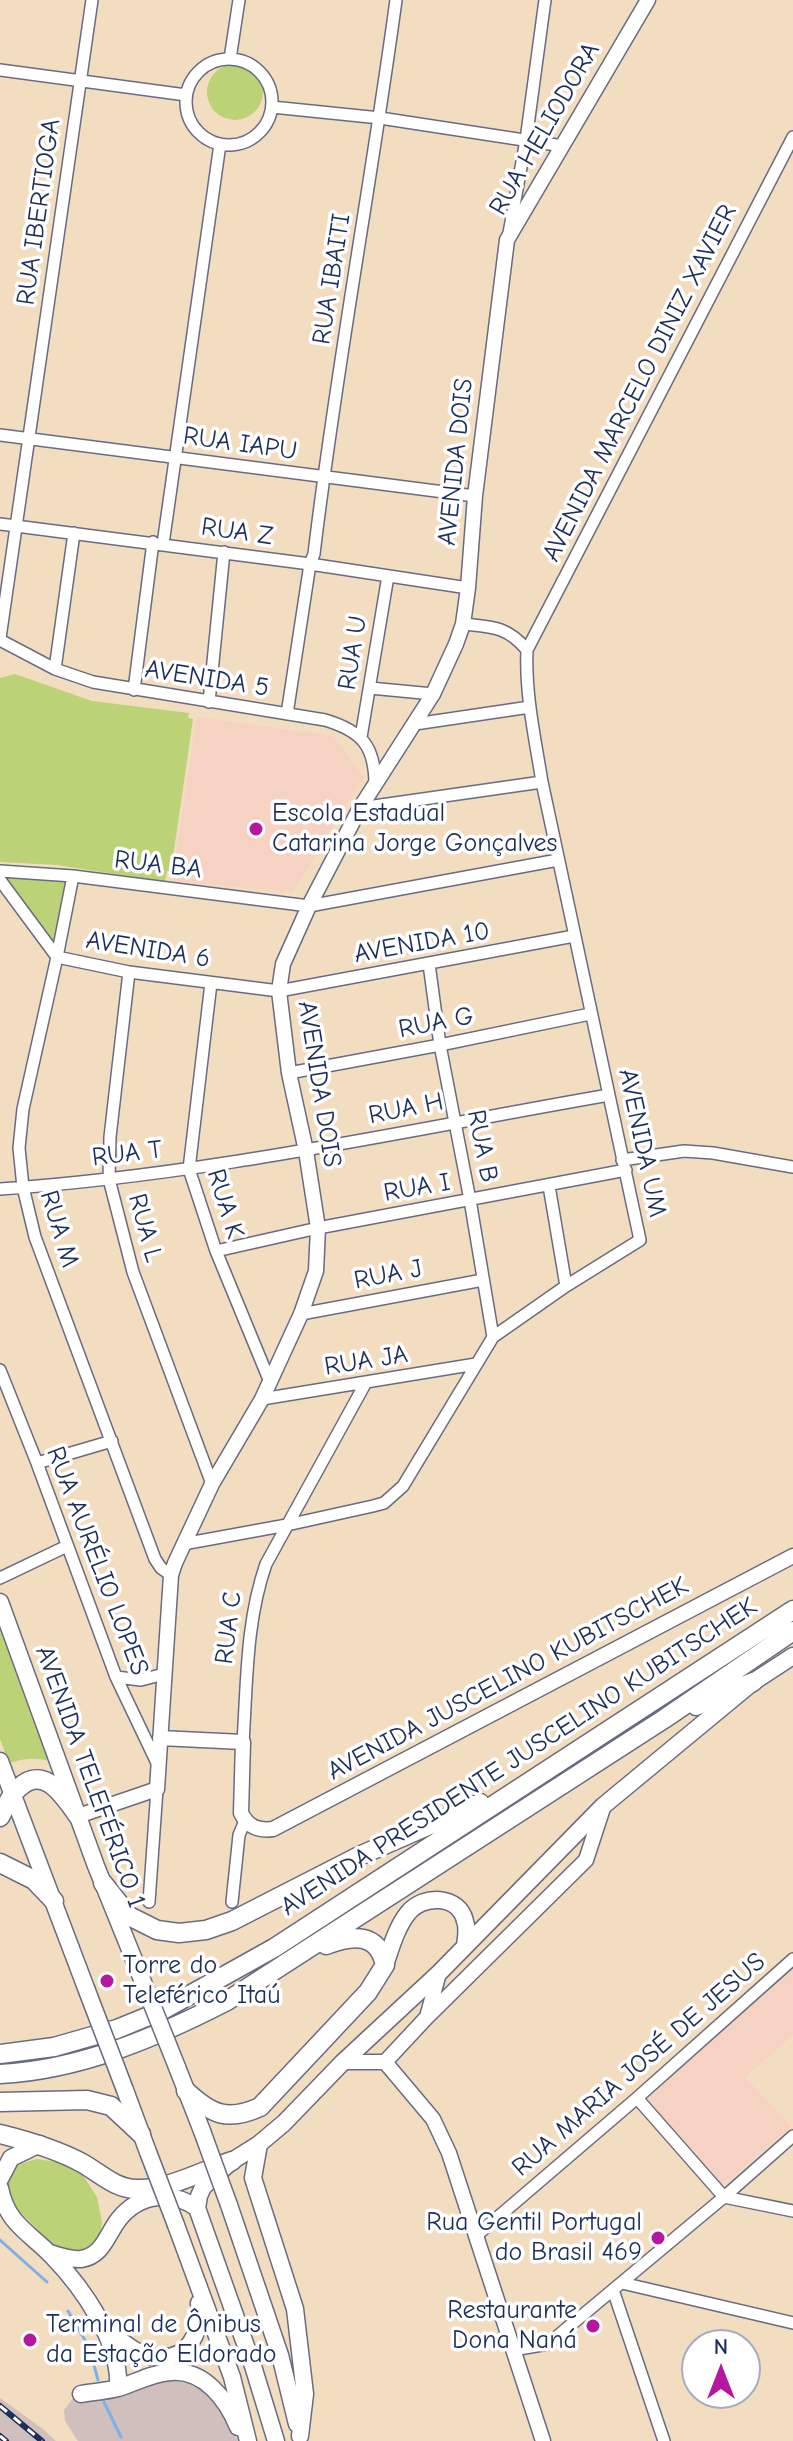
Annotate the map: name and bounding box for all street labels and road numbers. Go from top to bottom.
street label: RUA HELIODORA [483,37,607,221]
street label: RUA IBERTIOGA [10,117,68,307]
street label: AVENIDA MARCELO DINIZ XAVIER [536,199,744,567]
street label: RUA IBAITI [306,211,358,347]
street label: AVENIDA DOIS [432,377,480,547]
street label: RUA IAPU [181,421,299,467]
street label: RUA Z [199,512,275,552]
street label: RUA U [332,614,374,692]
street label: AVENIDA 5 [143,654,271,704]
street label: RUA BA [112,844,204,886]
street label: AVENIDA 10 [352,916,492,970]
street label: AVENIDA 6 [84,925,212,975]
street label: AVENIDA DOIS [290,999,348,1169]
street label: RUA G [396,1000,476,1046]
street label: AVENIDA UM [611,1066,673,1220]
street label: RUA H [366,1086,446,1132]
street label: RUA B [460,1107,504,1185]
street label: RUA T [90,1134,164,1174]
street label: RUA K [200,1165,250,1243]
street label: RUA I [381,1167,453,1209]
street label: RUA M [33,1187,85,1271]
street label: RUA L [121,1190,169,1266]
street label: RUA J [351,1253,425,1297]
street label: RUA JA [322,1339,410,1383]
street label: RUA AURÉLIO LOPES [39,1442,155,1680]
street label: AVENIDA JUSCELINO KUBITSCHEK [322,1570,694,1788]
street label: RUA C [209,1590,249,1666]
street label: AVENIDA PRESIDENTE JUSCELINO KUBITSCHEK [275,1591,763,1923]
street label: AVENIDA TELEFÉRICO 1 [28,1642,152,1912]
street label: RUA MARIA JOSÉ DE JESUS [506,1946,772,2184]

